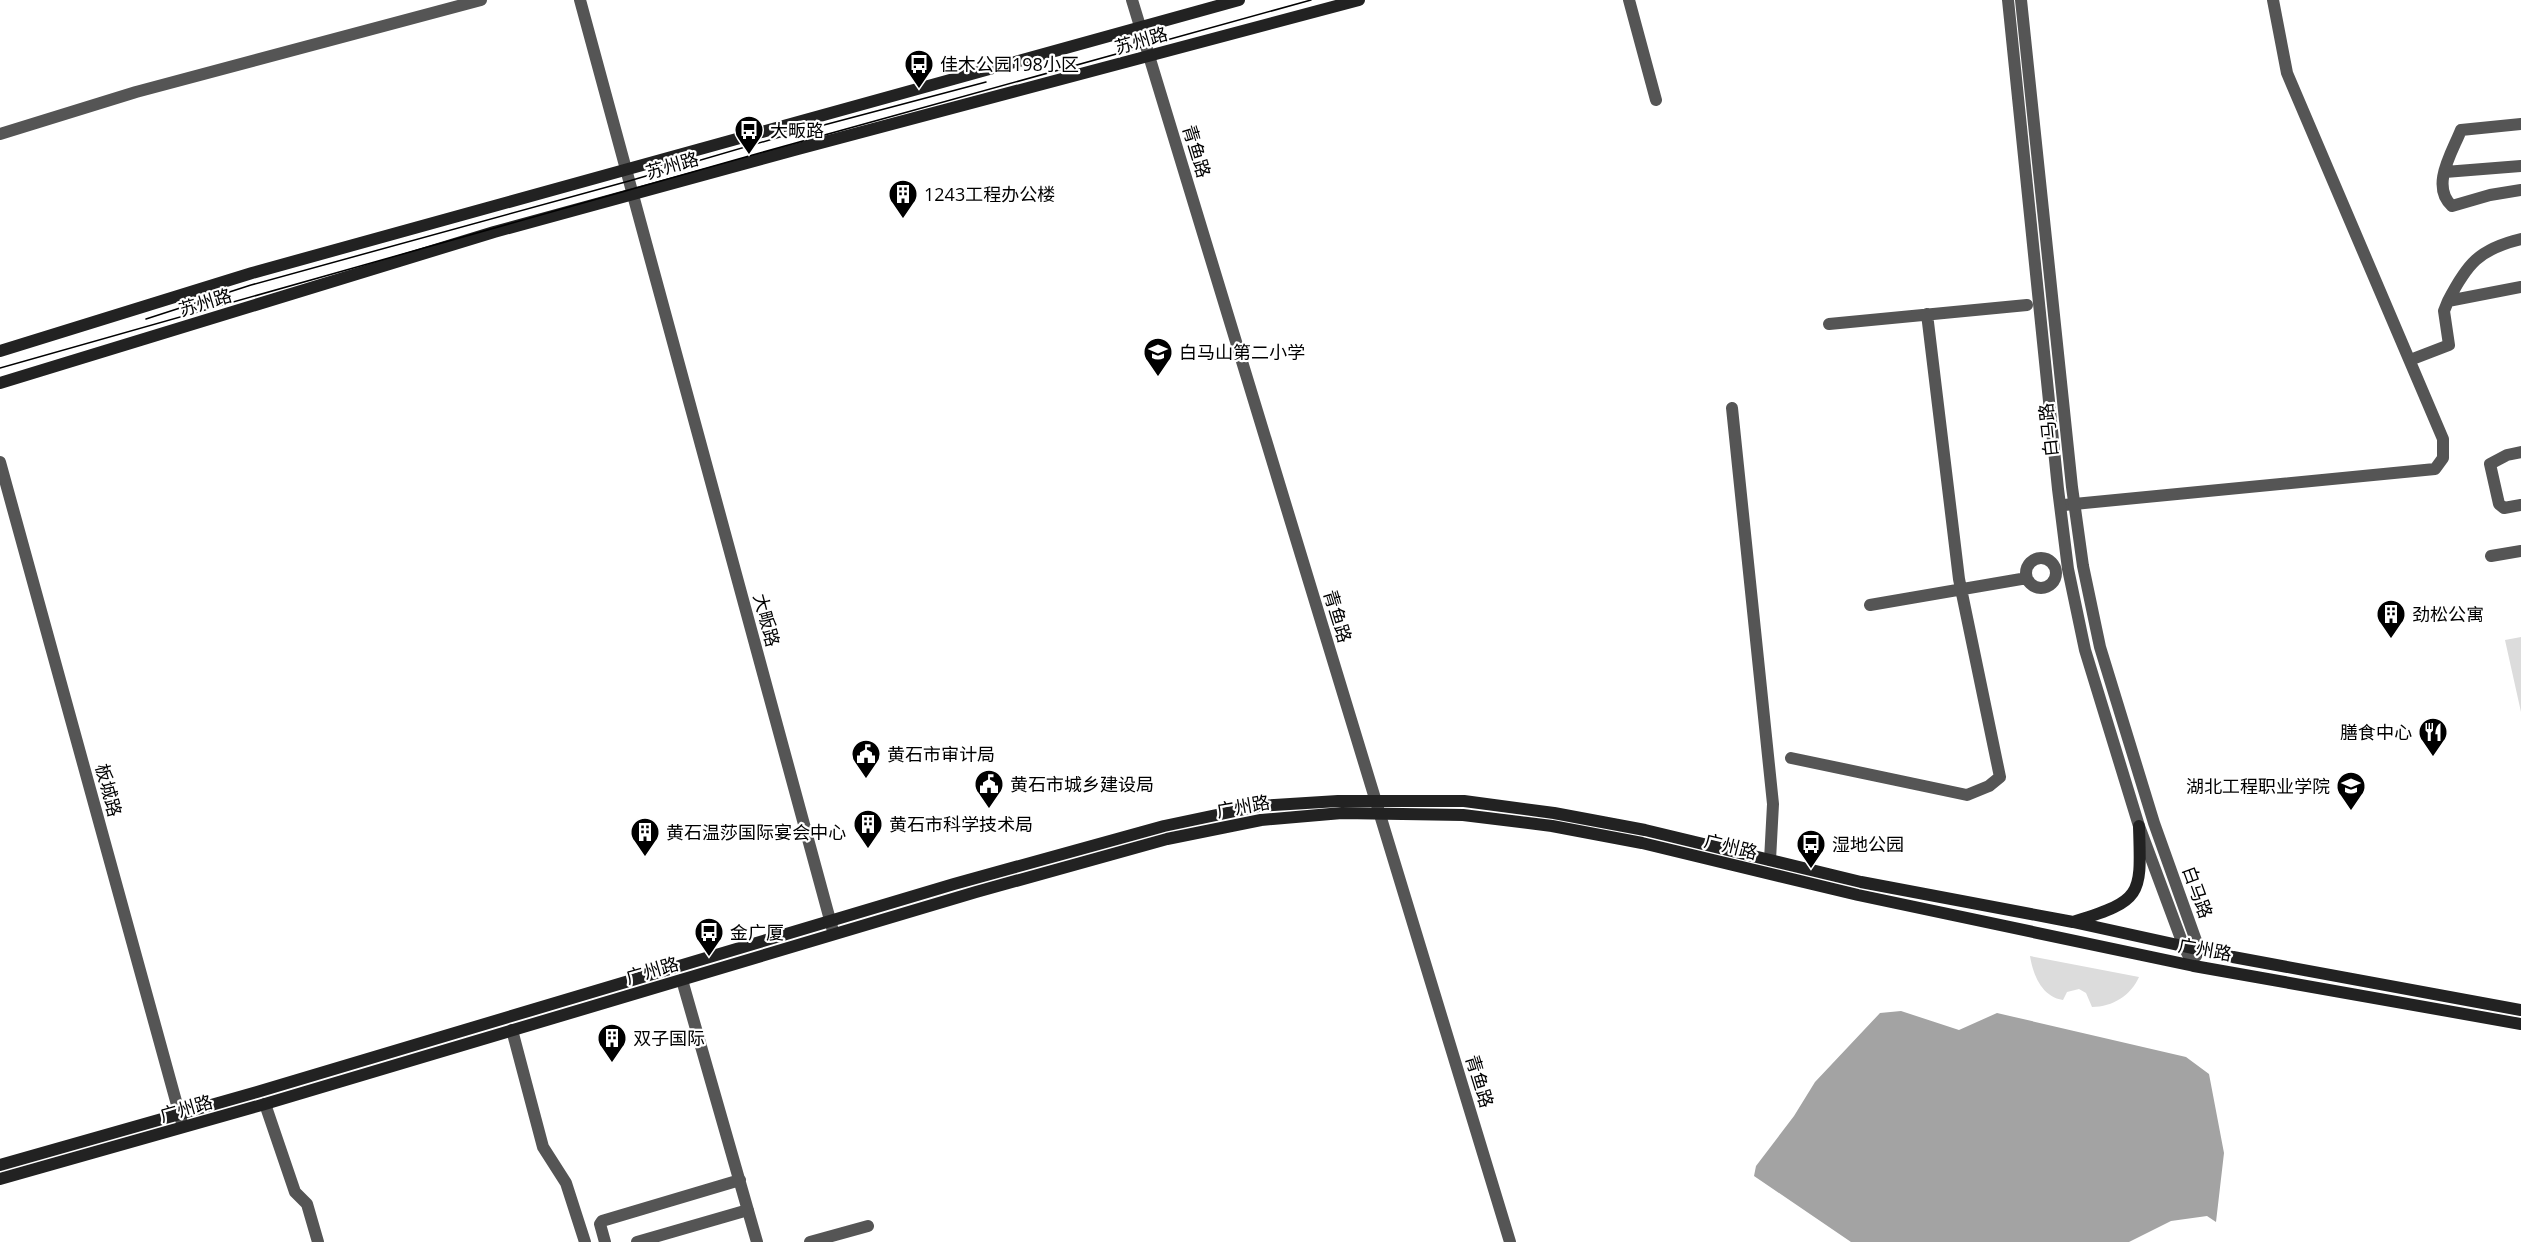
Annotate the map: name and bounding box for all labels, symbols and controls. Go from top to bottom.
street label: 苏州路 [1112,21,1170,59]
bus stop icon: 佳木公园198小区 [903,48,935,90]
place label: 佳木公园198小区 [940,52,1079,76]
bus stop icon: 大畈路 [733,114,765,156]
place label: 大畈路 [770,118,824,142]
street label: 青鱼路 [1178,122,1216,180]
street label: 苏州路 [643,146,701,184]
building icon: 1243工程办公楼 [887,178,919,220]
place label: 1243工程办公楼 [924,182,1055,206]
street label: 苏州路 [176,283,234,321]
school or university icon: 白马山第二小学 [1142,336,1174,378]
place label: 白马山第二小学 [1179,340,1305,364]
street label: 白马路 [2033,402,2063,458]
street label: 青鱼路 [1319,587,1357,645]
street label: 大畈路 [748,591,786,649]
building icon: 劲松公寓 [2375,598,2407,640]
place label: 劲松公寓 [2412,602,2484,626]
restaurant icon: 膳食中心 [2417,716,2449,758]
place label: 膳食中心 [2340,720,2412,744]
public building icon: 黄石市审计局 [850,738,882,780]
place label: 黄石市审计局 [887,742,995,766]
street label: 板城路 [90,761,128,819]
public building icon: 黄石市城乡建设局 [973,768,1005,810]
school or university icon: 湖北工程职业学院 [2335,770,2367,812]
place label: 黄石市城乡建设局 [1010,772,1154,796]
place label: 湖北工程职业学院 [2186,774,2330,798]
street label: 广州路 [1214,789,1272,823]
building icon: 黄石市科学技术局 [852,808,884,850]
place label: 黄石市科学技术局 [889,812,1033,836]
building icon: 黄石温莎国际宴会中心 [629,816,661,858]
place label: 黄石温莎国际宴会中心 [666,820,846,844]
street label: 广州路 [1702,828,1760,864]
bus stop icon: 湿地公园 [1795,828,1827,870]
place label: 湿地公园 [1832,832,1904,856]
street label: 白马路 [2177,863,2219,921]
bus stop icon: 金广厦 [693,916,725,958]
place label: 金广厦 [730,920,784,944]
street label: 广州路 [2176,932,2234,966]
street label: 广州路 [623,951,681,989]
building icon: 双子国际 [596,1022,628,1064]
place label: 双子国际 [633,1026,705,1050]
street label: 青鱼路 [1461,1052,1499,1110]
street label: 广州路 [157,1089,215,1127]

